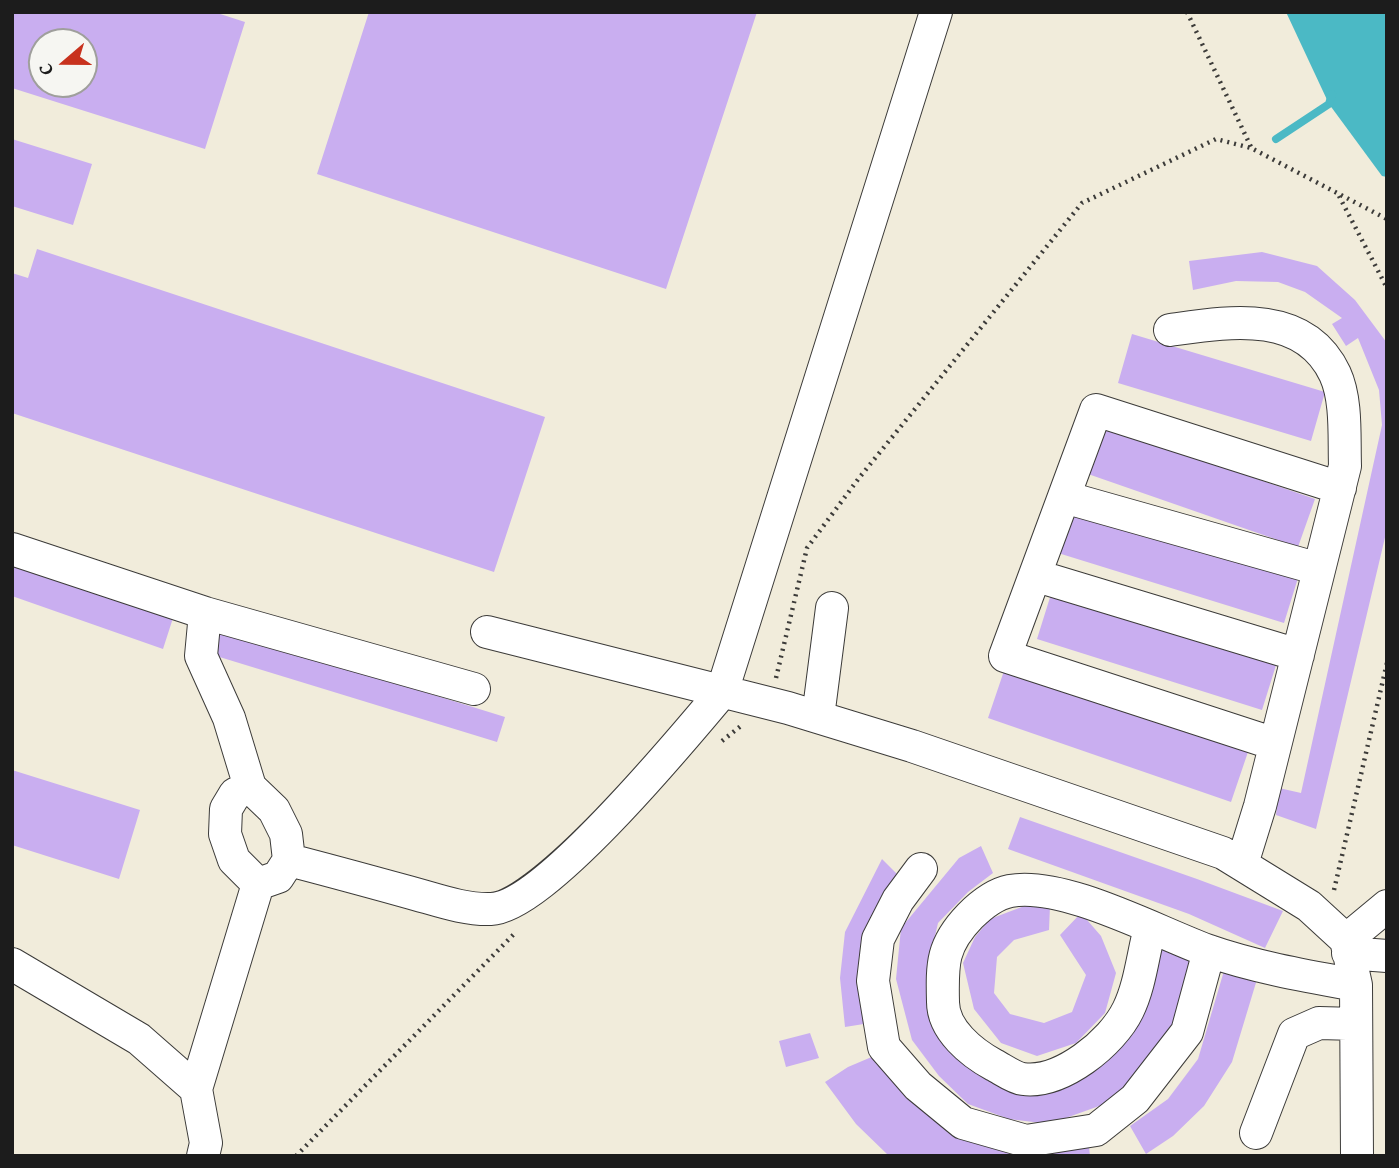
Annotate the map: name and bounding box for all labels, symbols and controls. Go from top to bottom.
north arrow [28,28,98,98]
text: С [30,60,60,79]

